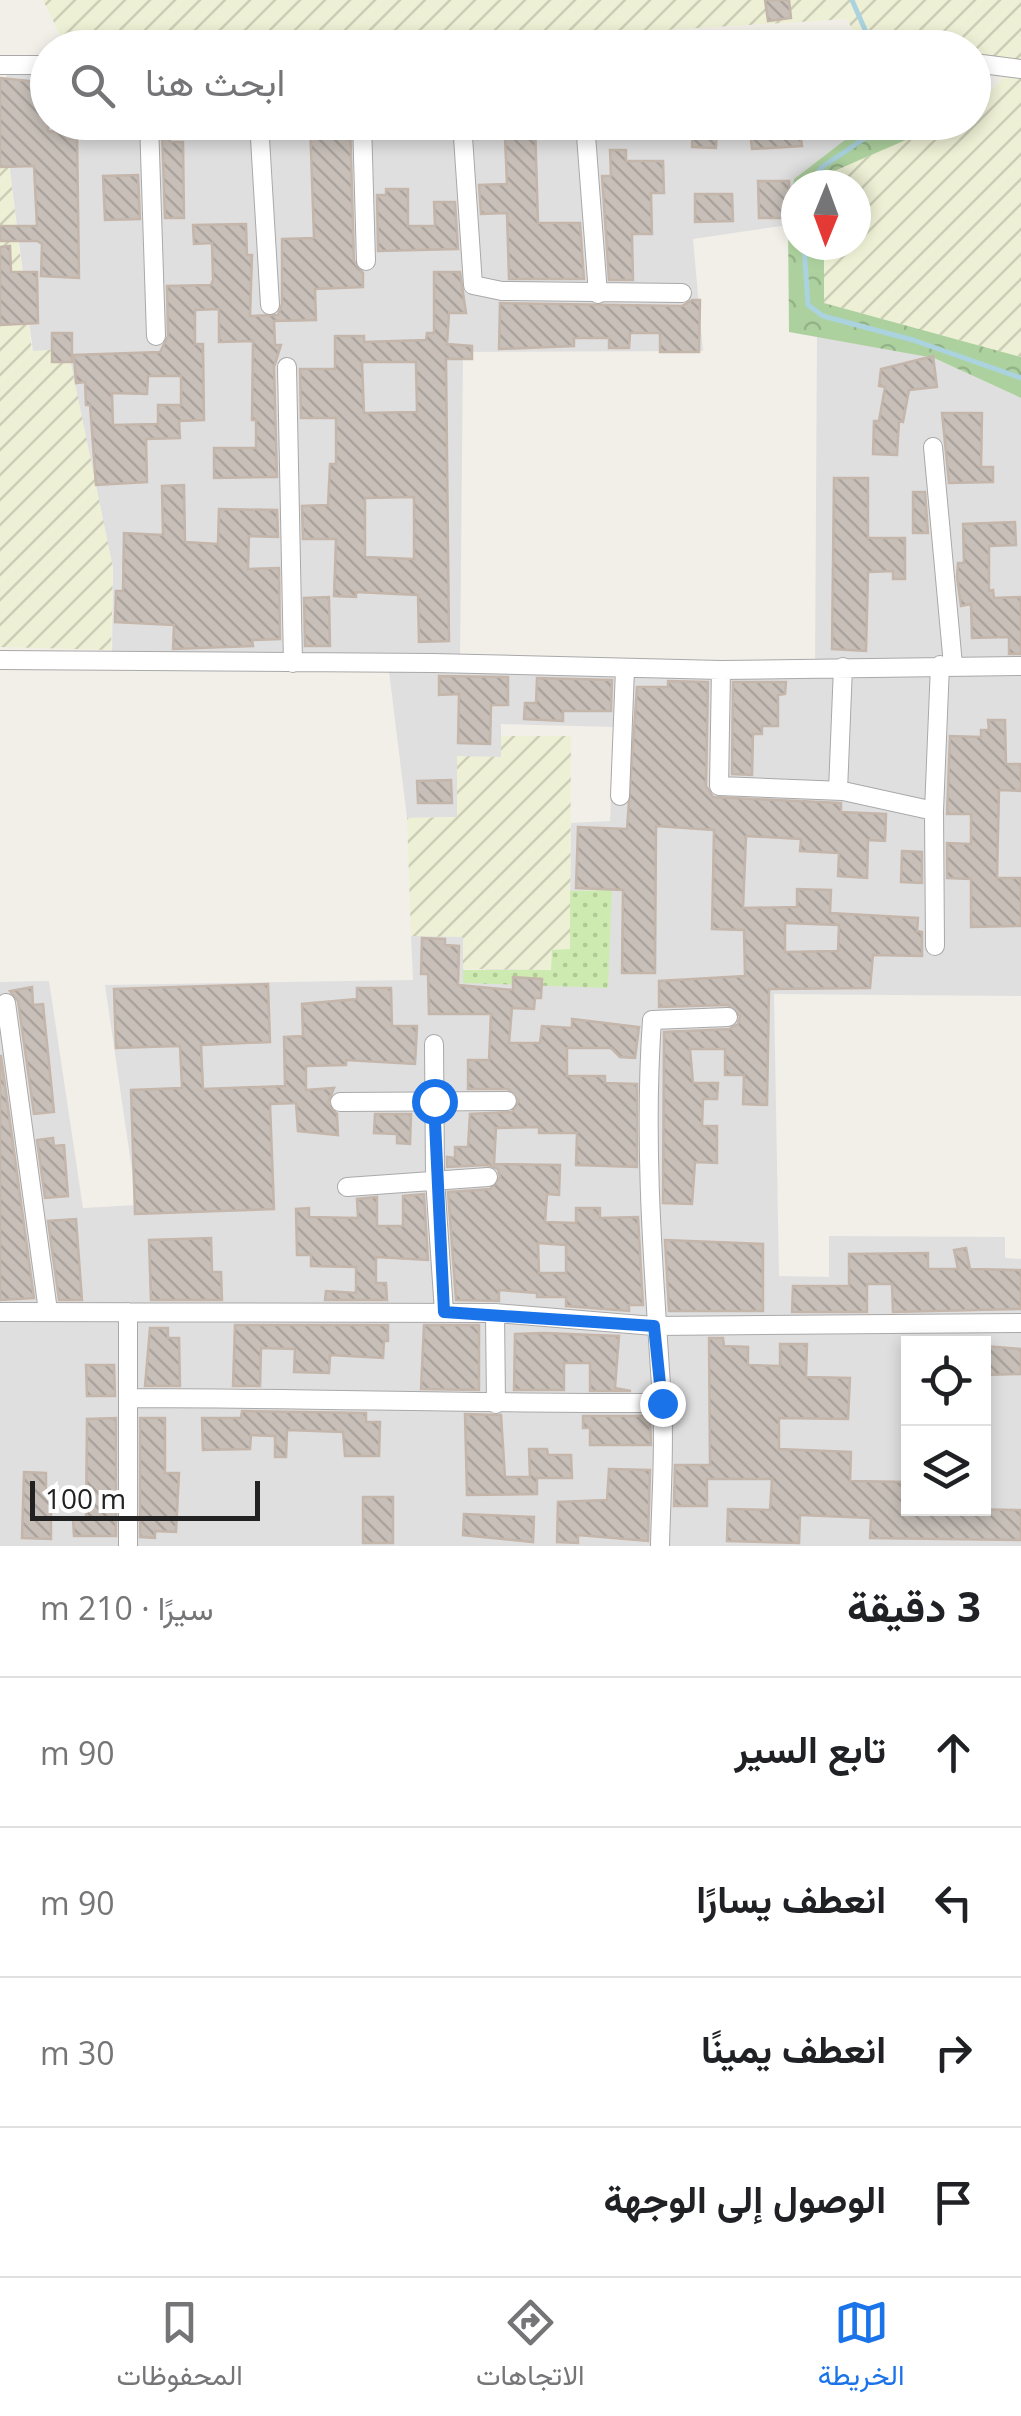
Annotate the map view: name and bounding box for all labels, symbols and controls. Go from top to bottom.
search box [30,30,991,140]
text: ابحث هنا [145,55,285,107]
icon: search [65,58,120,113]
north arrow [781,170,871,260]
route start [412,1079,458,1125]
map controls [901,1336,991,1516]
button: locate [901,1336,991,1426]
route end [640,1381,686,1427]
button: layers [901,1426,991,1516]
scale bar [30,1476,260,1520]
text: 100 m [45,1479,126,1517]
text: 3 دقيقة [847,1577,981,1634]
text: سيرًا · 210 m [40,1586,213,1629]
text: تابع السير [734,1722,886,1774]
icon: ahead [926,1725,981,1780]
text: 90 m [40,1731,115,1774]
text: انعطف يسارًا [696,1872,886,1924]
icon: left [926,1875,981,1930]
text: 90 m [40,1881,115,1924]
text: انعطف يمينًا [701,2022,886,2074]
icon: right [926,2025,981,2080]
text: 30 m [40,2031,115,2074]
text: الوصول إلى الوجهة [604,2172,886,2224]
icon: arrive [926,2175,981,2230]
tab: المحفوظات [117,2295,243,2400]
tab: الاتجاهات [476,2295,585,2400]
tab: الخريطة [818,2295,904,2400]

